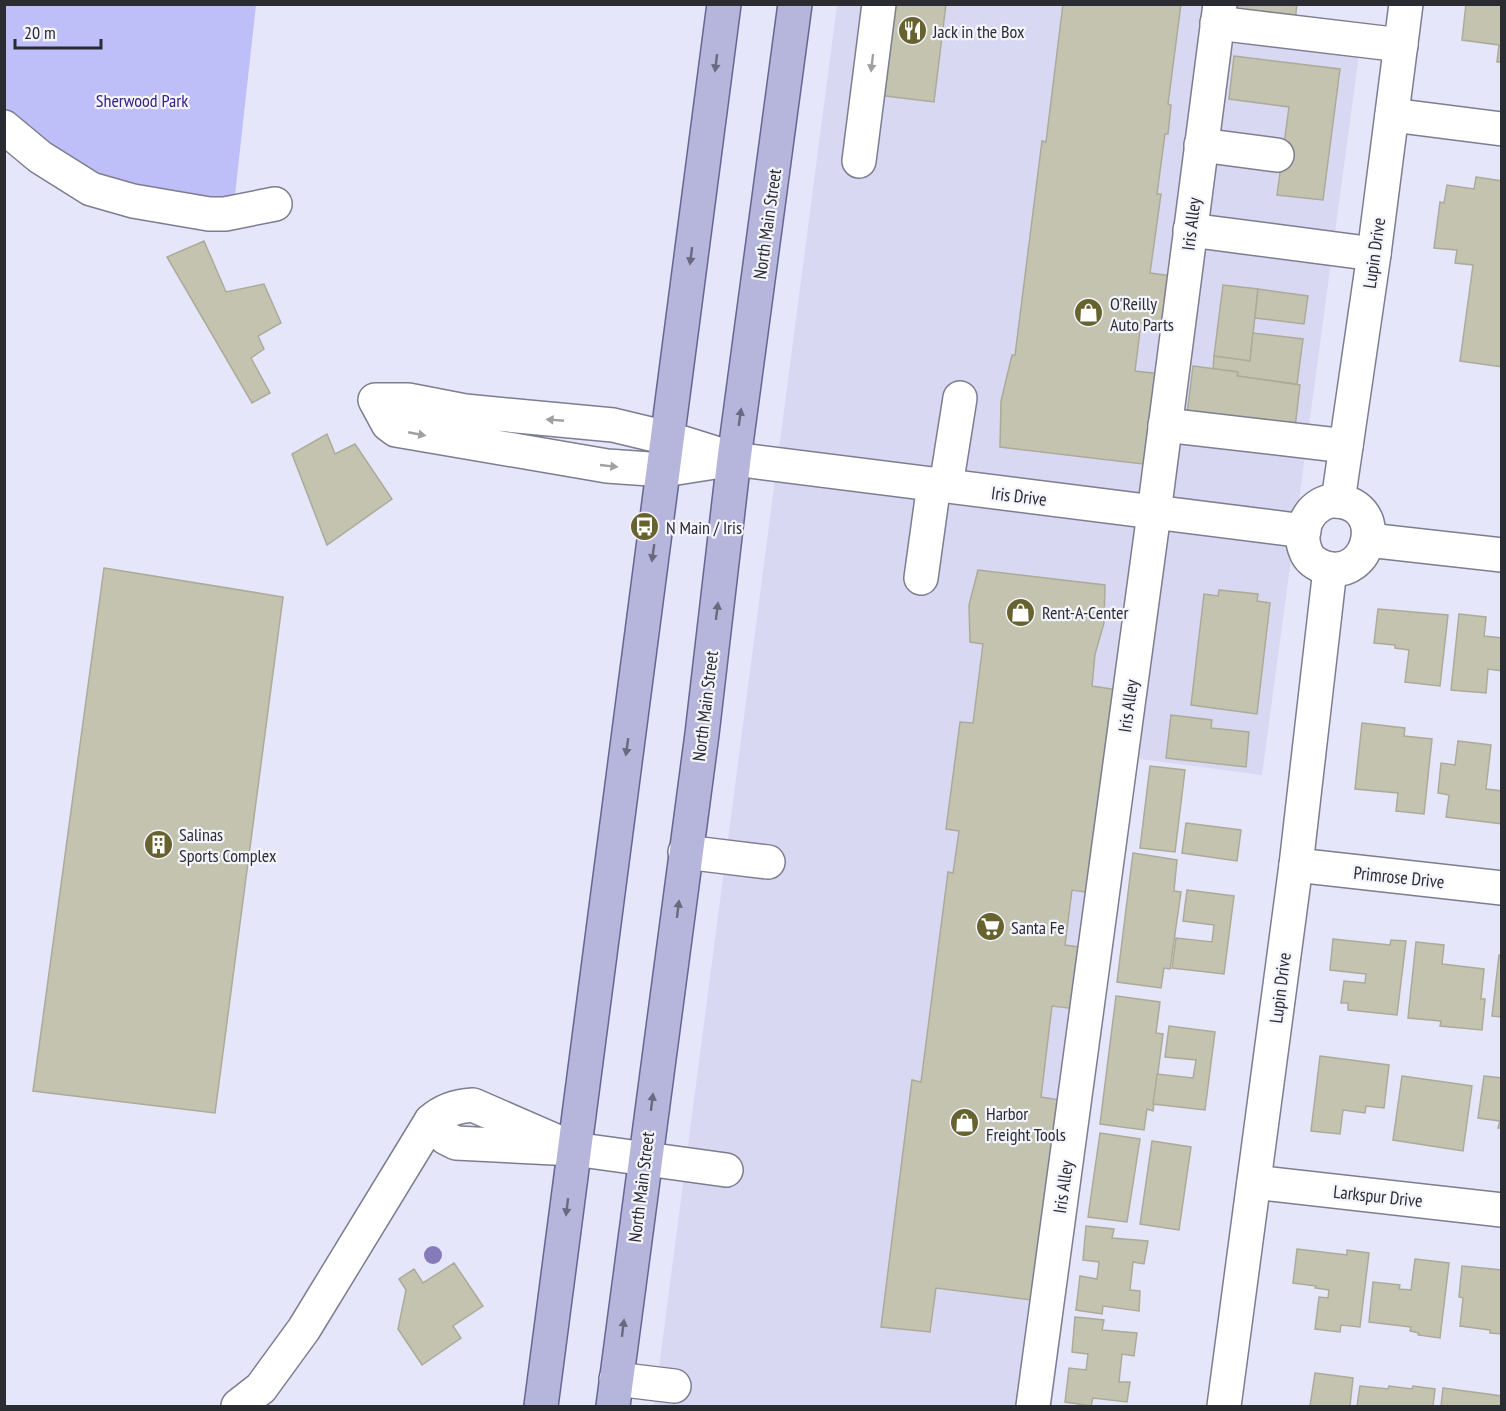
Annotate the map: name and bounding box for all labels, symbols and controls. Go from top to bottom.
scale bar [15,12,100,50]
restaurant icon: Jack in the Box [896,15,928,47]
place label: Jack in the Box [932,20,1025,43]
text: 20 m [24,21,56,44]
one-way arrow [711,53,721,72]
one-way arrow [867,53,876,72]
park label: Sherwood Park [96,89,188,112]
street label: North Main Street [748,167,786,281]
street label: Iris Alley [1176,196,1206,252]
street label: Lupin Drive [1358,216,1390,290]
one-way arrow [686,246,695,265]
place label: O'Reilly Auto Parts [1110,292,1174,336]
shop icon: O'Reilly Auto Parts [1073,297,1105,329]
one-way arrow [735,408,745,427]
one-way arrow [545,415,564,425]
one-way arrow [408,430,427,439]
one-way arrow [600,461,619,471]
street label: Iris Drive [990,481,1048,511]
bus stop icon: N Main / Iris [629,511,661,543]
place label: N Main / Iris [666,516,742,539]
one-way arrow [648,544,657,563]
shop icon: Rent-A-Center [1005,596,1037,628]
one-way arrow [712,601,721,620]
place label: Rent-A-Center [1042,601,1128,624]
street label: North Main Street [687,649,723,763]
street label: Iris Alley [1113,678,1143,734]
one-way arrow [623,737,632,756]
place label: Salinas Sports Complex [179,823,277,867]
building icon: Salinas Sports Complex [142,828,174,860]
street label: Primrose Drive [1353,861,1445,893]
one-way arrow [673,899,682,918]
supermarket icon: Santa Fe [974,911,1006,943]
place label: Santa Fe [1011,916,1065,939]
street label: Lupin Drive [1264,951,1296,1025]
one-way arrow [648,1092,657,1111]
place label: Harbor Freight Tools [986,1102,1066,1146]
shop icon: Harbor Freight Tools [949,1107,981,1139]
street label: North Main Street [623,1130,659,1244]
street label: Iris Alley [1048,1159,1078,1215]
street label: Larkspur Drive [1332,1180,1424,1212]
one-way arrow [562,1197,571,1216]
one-way arrow [618,1318,627,1337]

